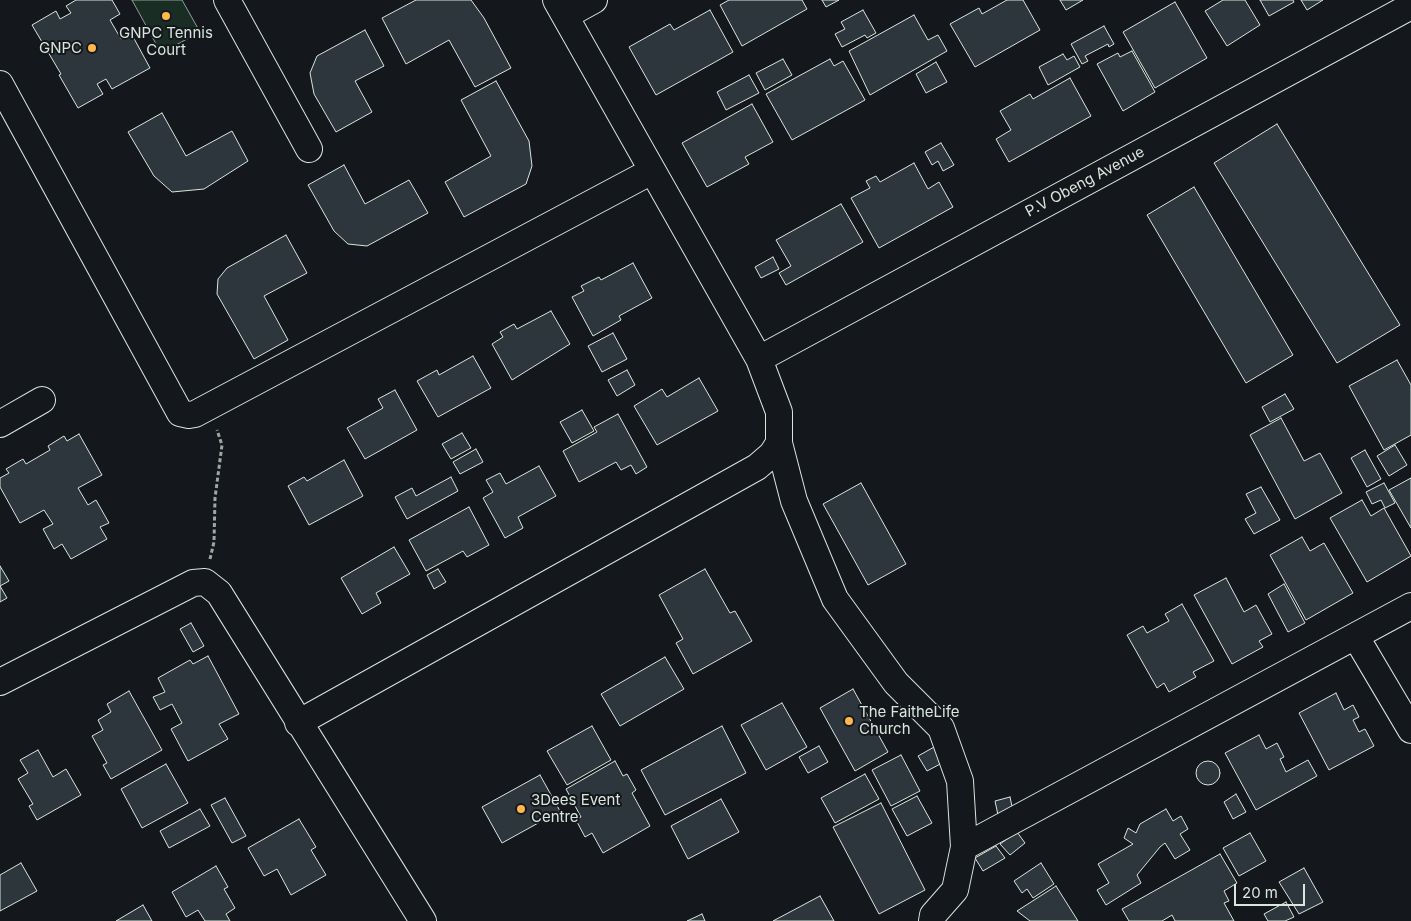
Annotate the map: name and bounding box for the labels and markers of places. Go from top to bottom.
marker: GNPC Tennis Court [160,10,172,22]
place label: GNPC Tennis Court [119,24,213,59]
place label: GNPC [39,39,82,57]
marker: GNPC [86,42,98,54]
place label: The FaitheLife Church [859,703,960,738]
marker: The FaitheLife Church [843,715,855,727]
place label: 3Dees Event Centre [531,791,620,826]
marker: 3Dees Event Centre [515,803,527,815]

